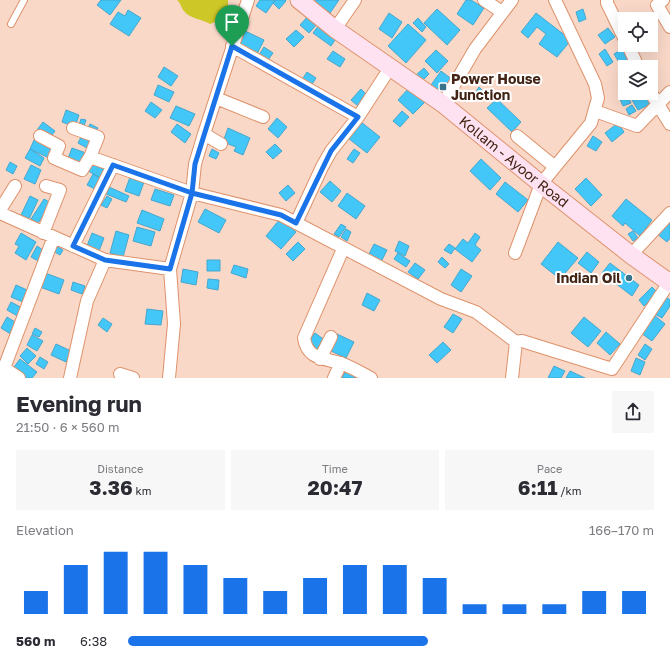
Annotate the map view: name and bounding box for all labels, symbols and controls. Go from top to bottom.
pin [215,5,249,46]
icon: arrive [221,11,243,33]
map controls [618,12,658,100]
button: locate [618,12,658,52]
button: layers [618,60,658,100]
place label: Power House Junction [451,70,541,103]
marker: Power House Junction [438,82,448,92]
street label: Kollam - Ayoor Road [456,112,572,210]
place label: Indian Oil [556,269,621,286]
marker: Indian Oil [624,273,634,283]
text: Evening run [16,390,142,417]
button: share [612,391,654,433]
text: 21:50 · 6 × 560 m [16,419,119,435]
text: Distance [97,462,143,475]
text: Time [322,462,348,475]
text: Pace [537,462,563,475]
text: 3.36 [89,475,133,499]
text: 20:47 [307,475,362,499]
text: 6:11 [518,475,558,499]
text: km [133,484,151,497]
text: /km [558,484,582,497]
text: Elevation [16,522,74,538]
text: 166–170 m [589,522,654,538]
text: 560 m [16,633,55,649]
text: 6:38 [80,633,107,649]

